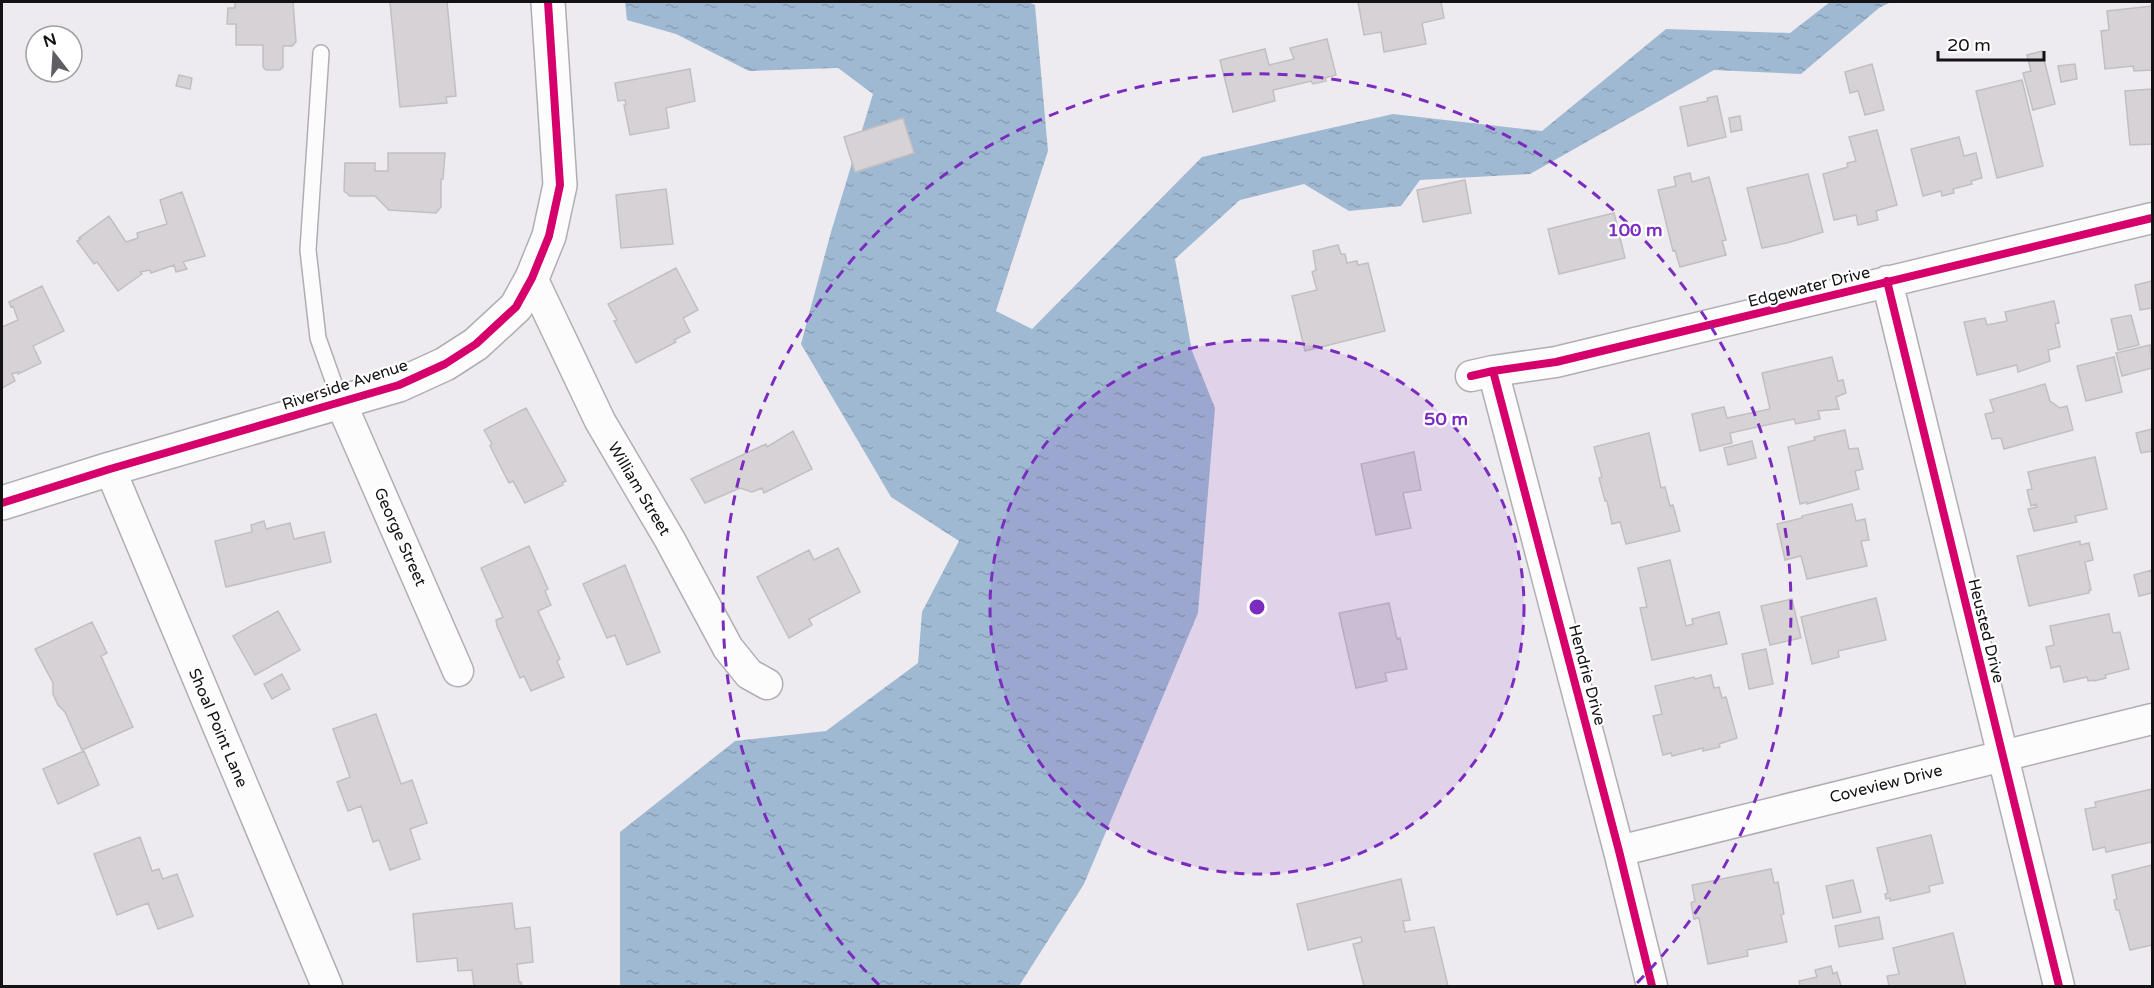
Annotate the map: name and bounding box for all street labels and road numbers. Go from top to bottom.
street label: Edgewater Drive [1746,262,1872,312]
street label: Riverside Avenue [280,355,410,415]
street label: William Street [603,439,675,539]
street label: George Street [369,485,431,589]
street label: Heusted Drive [1963,577,2009,685]
street label: Hendrie Drive [1564,622,1610,728]
street label: Shoal Point Lane [184,665,252,791]
street label: Coveview Drive [1828,760,1944,808]

